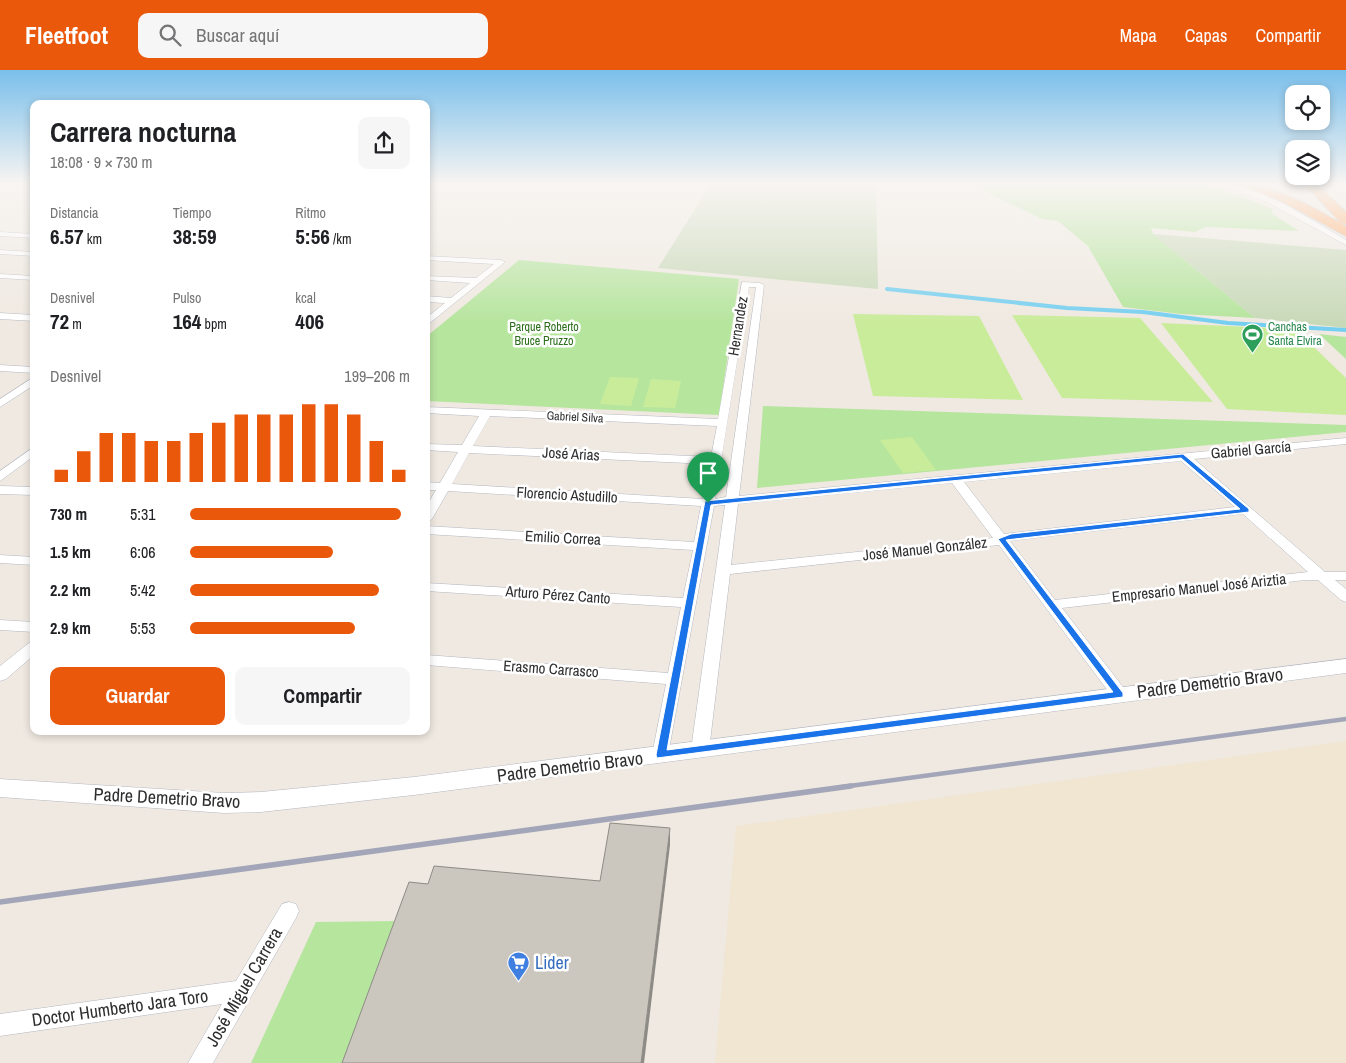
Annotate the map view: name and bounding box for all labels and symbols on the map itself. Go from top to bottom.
street label: Hernandez [722,295,753,357]
park label: Parque Roberto Bruce Pruzzo [509,319,579,349]
place label: Canchas Santa Elvira [1268,319,1322,349]
sports icon: Canchas Santa Elvira [1240,322,1264,353]
street label: Gabriel Silva [546,408,604,427]
street label: Gabriel García [1210,436,1292,463]
street label: José Arias [542,442,600,465]
pin [687,452,729,503]
street label: Florencio Astudillo [516,481,618,508]
street label: Emilio Correa [525,525,602,550]
street label: José Manuel González [862,532,988,565]
street label: Empresario Manuel José Ariztia [1111,568,1287,607]
street label: Arturo Pérez Canto [504,580,611,609]
street label: Erasmo Carrasco [503,655,600,682]
street label: Padre Demetrio Bravo [1136,661,1284,704]
street label: Padre Demetrio Bravo [496,745,644,788]
street label: Padre Demetrio Bravo [93,781,241,814]
street label: José Miguel Carrera [199,923,288,1051]
place label: Lider [535,950,569,975]
supermarket icon: Lider [507,951,531,982]
street label: Doctor Humberto Jara Toro [30,983,210,1032]

